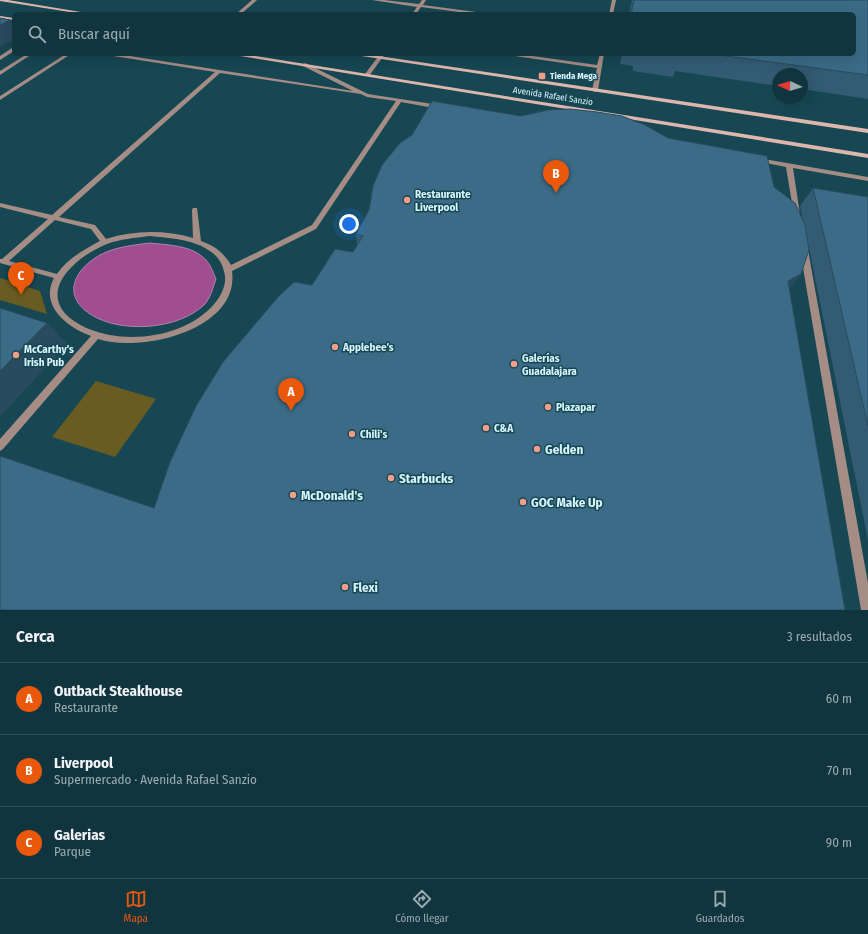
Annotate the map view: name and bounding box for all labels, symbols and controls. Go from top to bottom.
search box [12,12,856,56]
icon: search [26,23,48,45]
text: Buscar aquí [58,25,130,43]
north arrow [772,68,808,104]
marker: Tienda Mega [537,71,547,81]
place label: Tienda Mega [550,71,598,81]
street label: Avenida Rafael Sanzio [512,85,594,107]
pin: B [543,160,569,193]
place label: Restaurante Liverpool [415,188,471,214]
marker: Restaurante Liverpool [402,195,412,205]
your location [339,214,359,234]
pin: C [8,262,34,295]
place label: Applebee's [342,341,394,354]
marker: Applebee's [330,342,340,352]
place label: McCarthy's Irish Pub [24,343,74,369]
marker: McCarthy's Irish Pub [11,350,21,360]
place label: Galerías Guadalajara [522,352,577,378]
marker: Galerías Guadalajara [509,359,519,369]
pin: A [278,378,304,411]
place label: Plazapar [556,401,597,414]
marker: Plazapar [543,402,553,412]
place label: C&A [494,422,514,435]
marker: C&A [481,423,491,433]
place label: Chili's [360,428,387,441]
marker: Chili's [347,429,357,439]
place label: Gelden [545,442,583,457]
marker: Gelden [532,444,542,454]
place label: Starbucks [399,471,453,486]
marker: Starbucks [386,473,396,483]
place label: McDonald's [301,488,363,503]
marker: McDonald's [288,490,298,500]
place label: GOC Make Up [531,495,603,510]
marker: GOC Make Up [518,497,528,507]
place label: Flexi [353,580,378,595]
marker: Flexi [340,582,350,592]
text: Cerca [16,626,55,647]
text: 3 resultados [787,629,852,644]
text: Outback Steakhouse [54,682,183,700]
text: A [25,691,33,706]
text: 60 m [826,691,852,706]
text: Restaurante [54,700,118,715]
text: Liverpool [54,754,113,772]
text: B [25,763,33,778]
text: 70 m [827,763,852,778]
text: Supermercado · Avenida Rafael Sanzio [54,772,257,787]
text: Galerias [54,826,105,844]
text: C [26,835,32,850]
text: 90 m [826,835,852,850]
text: Parque [54,844,91,859]
tab: Mapa [124,888,148,925]
tab: Cómo llegar [395,888,449,925]
tab: Guardados [696,888,744,925]

